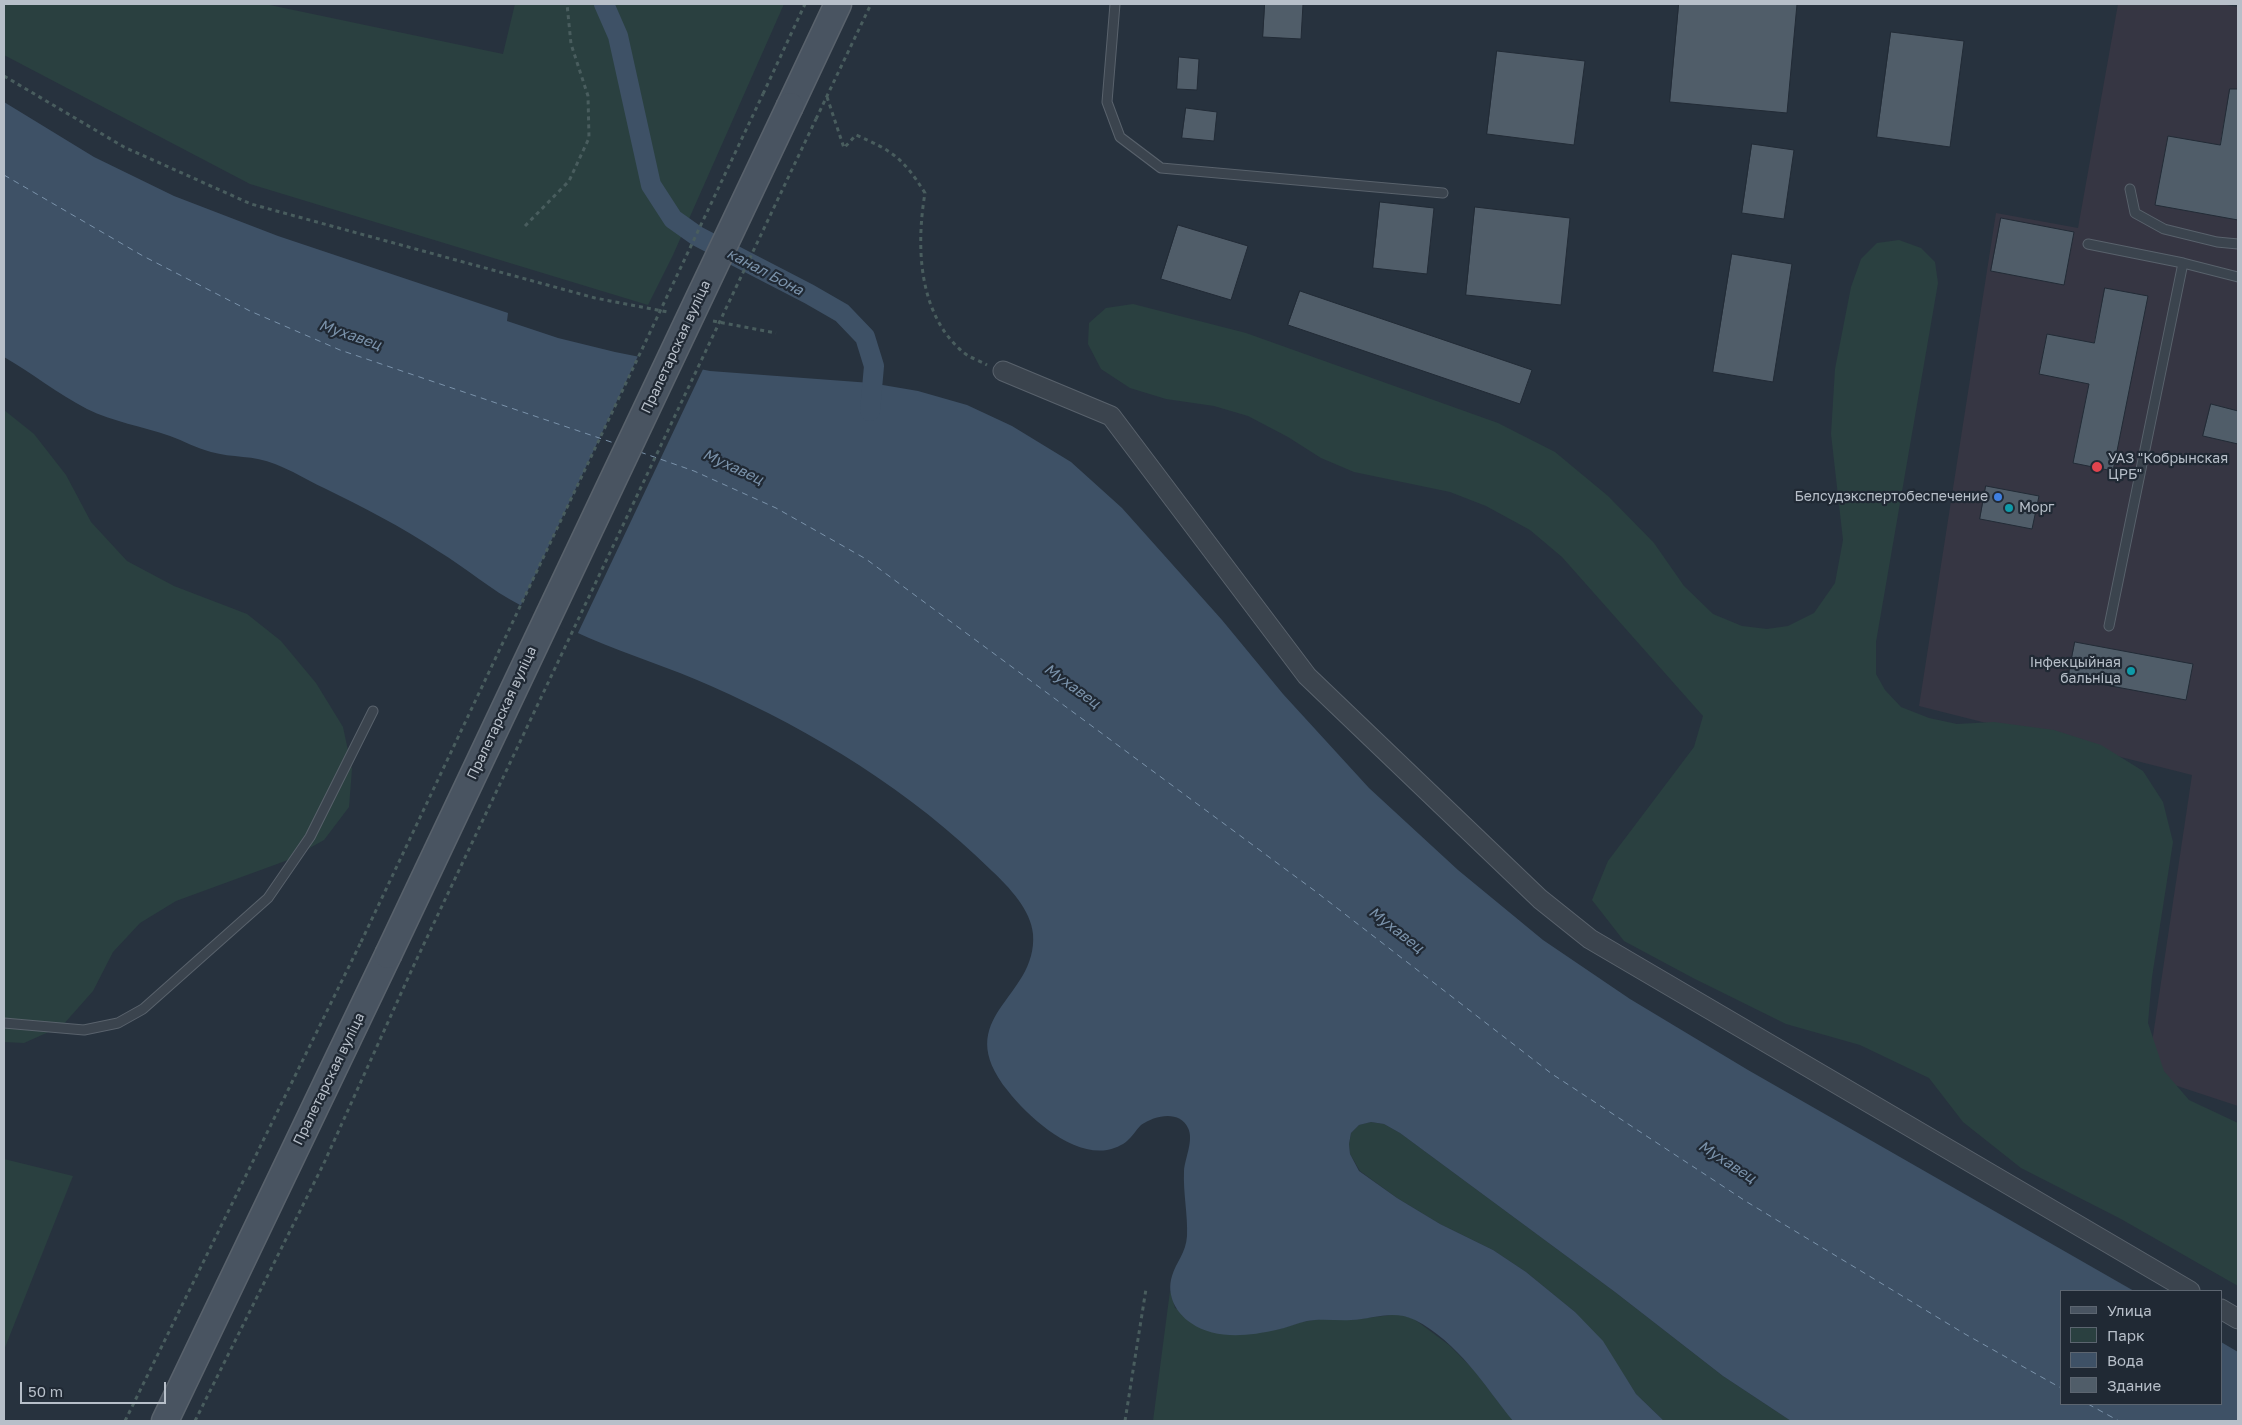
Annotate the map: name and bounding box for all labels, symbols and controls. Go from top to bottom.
water label: канал Бона [724,244,806,300]
street label: Пралетарская вуліца [638,278,714,416]
water label: Мухавец [317,316,383,354]
water label: Мухавец [700,445,766,489]
place label: УАЗ "Кобрынская ЦРБ" [2108,451,2228,484]
marker: УАЗ "Кобрынская ЦРБ" [2090,460,2104,474]
place label: Белсудэкспертобеспечение [1794,489,1988,505]
marker: Белсудэкспертобеспечение [1992,491,2004,503]
place label: Морг [2019,500,2054,516]
marker: Морг [2003,502,2015,514]
street label: Пралетарская вуліца [464,644,540,782]
place label: Інфекцыйная бальніца [2030,655,2121,688]
water label: Мухавец [1041,660,1103,712]
marker: Інфекцыйная бальніца [2125,665,2137,677]
water label: Мухавец [1365,903,1427,957]
street label: Пралетарская вуліца [290,1010,368,1148]
water label: Мухавец [1695,1137,1759,1187]
legend [2060,1290,2222,1405]
text: Улица [2107,1301,2152,1319]
text: Парк [2107,1326,2145,1344]
text: Вода [2107,1351,2144,1369]
scale bar [22,1372,169,1404]
text: Здание [2107,1376,2161,1394]
text: 50 m [28,1382,63,1400]

